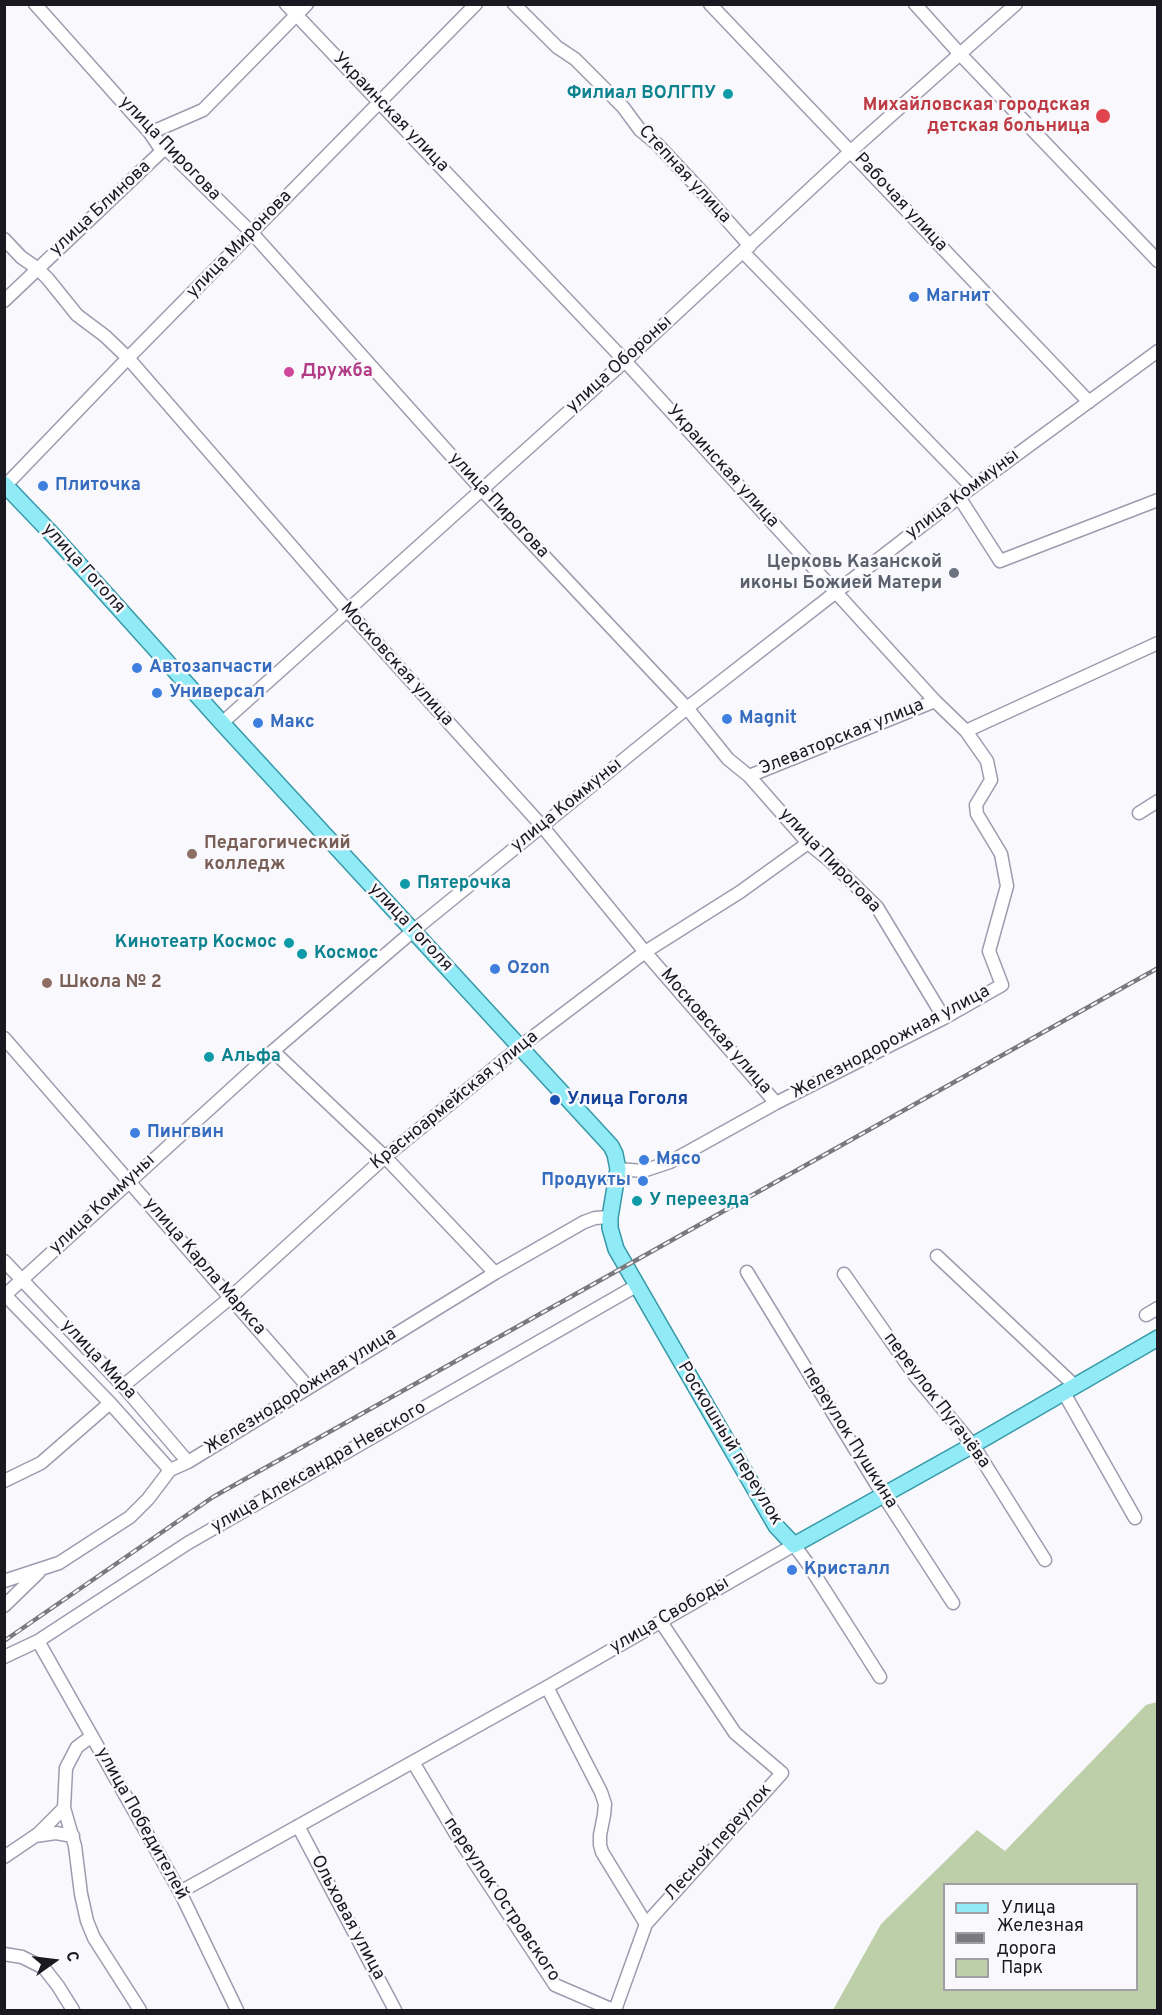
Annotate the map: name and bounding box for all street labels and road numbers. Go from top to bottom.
street label: Украинская улица [327,49,453,177]
street label: улица Пирогова [114,92,224,206]
street label: Степная улица [633,121,735,229]
street label: Рабочая улица [849,149,951,257]
street label: улица Блинова [46,157,156,261]
street label: улица Миронова [183,186,297,304]
street label: улица Обороны [563,312,677,418]
street label: Украинская улица [661,401,783,533]
street label: улица Коммуны [902,445,1024,545]
street label: улица Пирогова [443,449,553,563]
street label: улица Гоголя [37,520,129,618]
street label: Московская улица [335,599,457,731]
street label: Элеваторская улица [757,695,927,781]
street label: улица Коммуны [507,755,627,857]
street label: улица Пирогова [774,804,884,918]
street label: улица Гоголя [363,879,457,977]
street label: Московская улица [655,965,775,1099]
street label: Железнодорожная улица [788,981,994,1105]
street label: Красноармейская улица [367,1027,543,1175]
street label: улица Коммуны [46,1151,160,1259]
street label: улица Карла Маркса [138,1194,270,1340]
street label: улица Мира [56,1316,140,1404]
street label: Железнодорожная улица [201,1324,401,1460]
street label: переулок Пугачёва [878,1329,994,1473]
street label: Роскошный переулок [672,1358,786,1530]
street label: переулок Пушкина [797,1363,901,1513]
street label: улица Александра Невского [208,1398,430,1538]
street label: улица Свободы [606,1573,734,1659]
street label: улица Победителей [90,1744,192,1904]
street label: Лесной переулок [661,1780,777,1906]
street label: переулок Островского [438,1814,564,1986]
street label: Ольховая улица [305,1852,389,1984]

